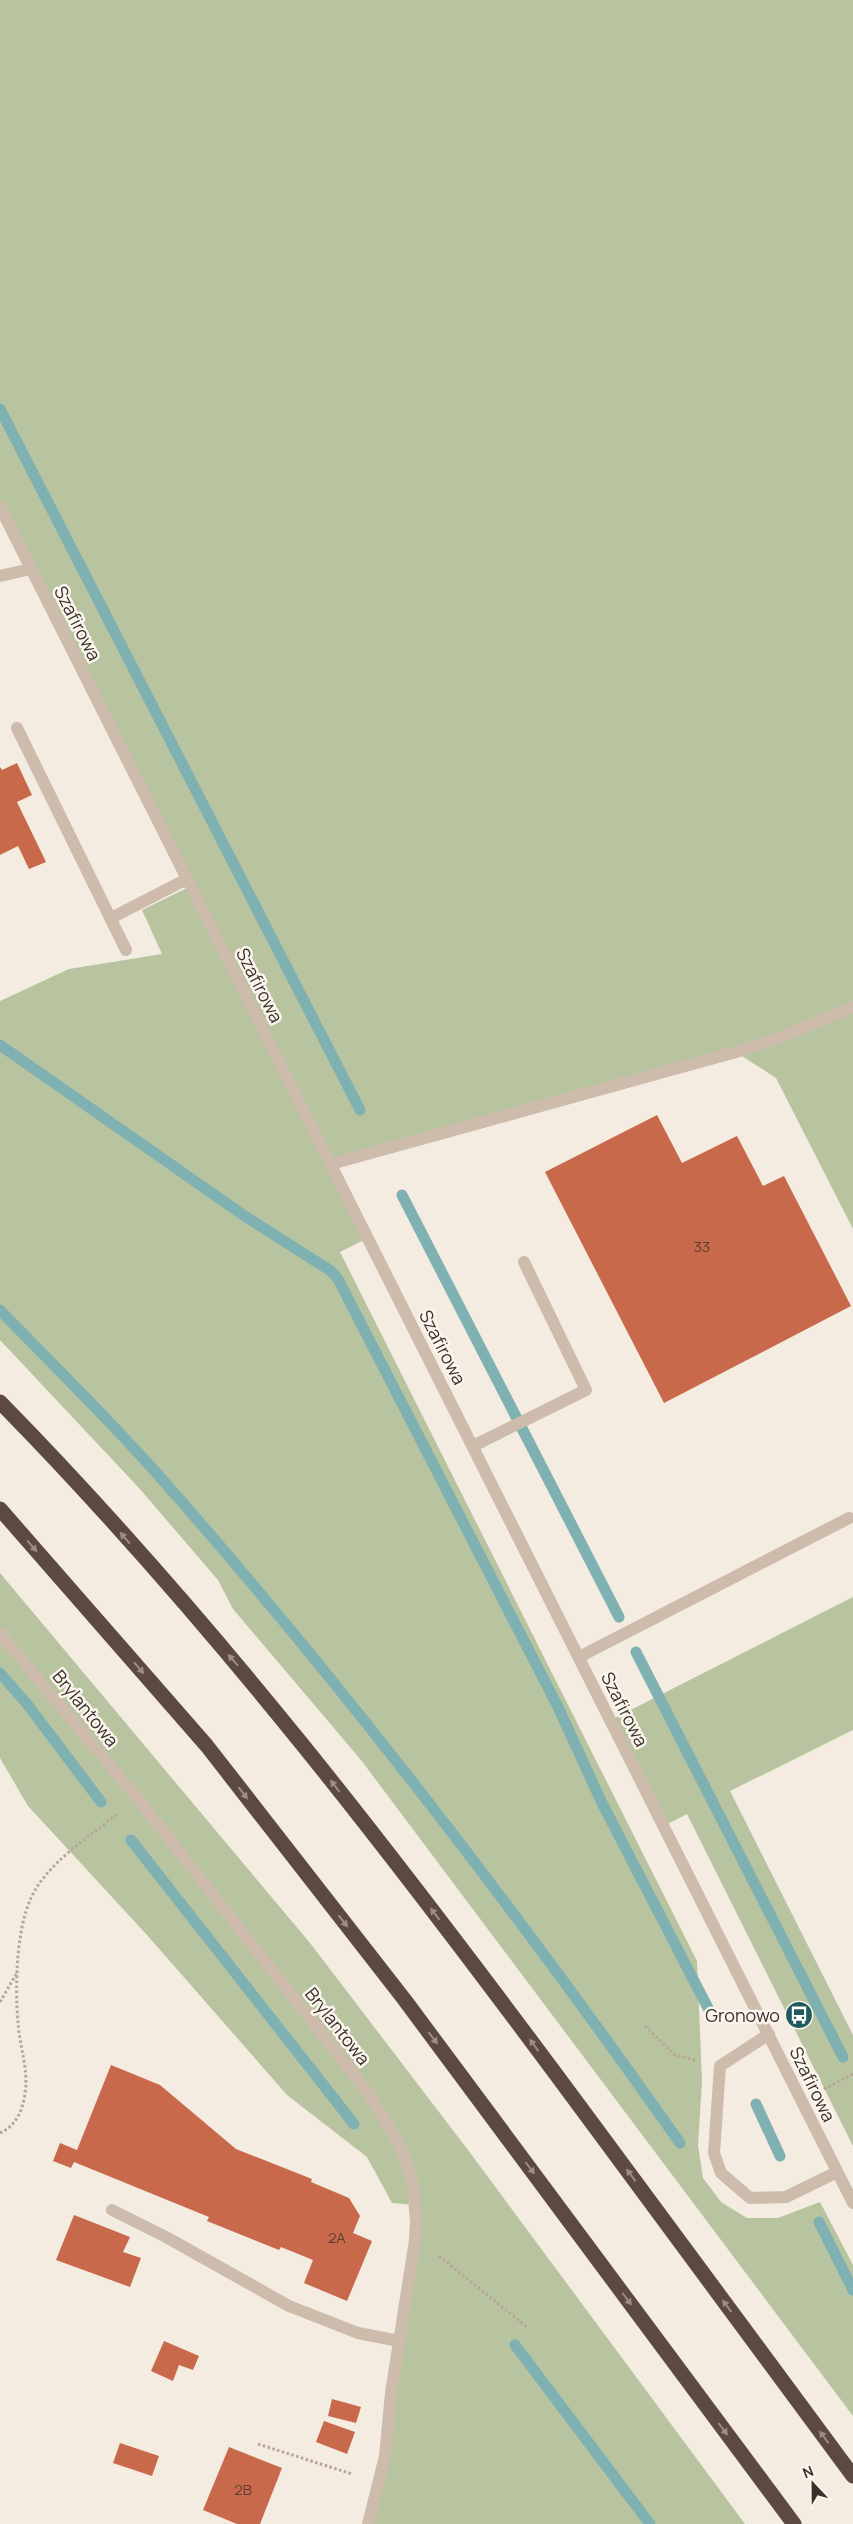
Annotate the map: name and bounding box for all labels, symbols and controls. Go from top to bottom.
street label: Szafirowa [49,582,107,664]
street label: Szafirowa [231,944,289,1026]
house number: 33 [694,1236,710,1257]
street label: Szafirowa [414,1306,472,1388]
one-way arrow [120,1531,131,1544]
one-way arrow [26,1539,38,1551]
one-way arrow [227,1653,238,1666]
one-way arrow [133,1662,145,1674]
street label: Brylantowa [48,1665,124,1751]
street label: Szafirowa [596,1668,654,1750]
one-way arrow [330,1779,340,1793]
one-way arrow [238,1786,249,1799]
one-way arrow [430,1908,441,1921]
one-way arrow [338,1914,349,1927]
street label: Brylantowa [300,1982,376,2070]
bus stop icon: Gronowo [784,2000,814,2030]
place label: Gronowo [705,2003,780,2027]
one-way arrow [428,2031,438,2045]
one-way arrow [529,2038,539,2052]
street label: Szafirowa [785,2042,841,2126]
one-way arrow [524,2161,535,2174]
one-way arrow [625,2169,636,2182]
house number: 2A [328,2227,346,2248]
one-way arrow [621,2292,632,2305]
one-way arrow [722,2300,733,2313]
one-way arrow [718,2422,729,2435]
one-way arrow [819,2430,829,2444]
north arrow [788,2459,838,2509]
text: N [800,2461,816,2482]
house number: 2B [234,2479,252,2500]

